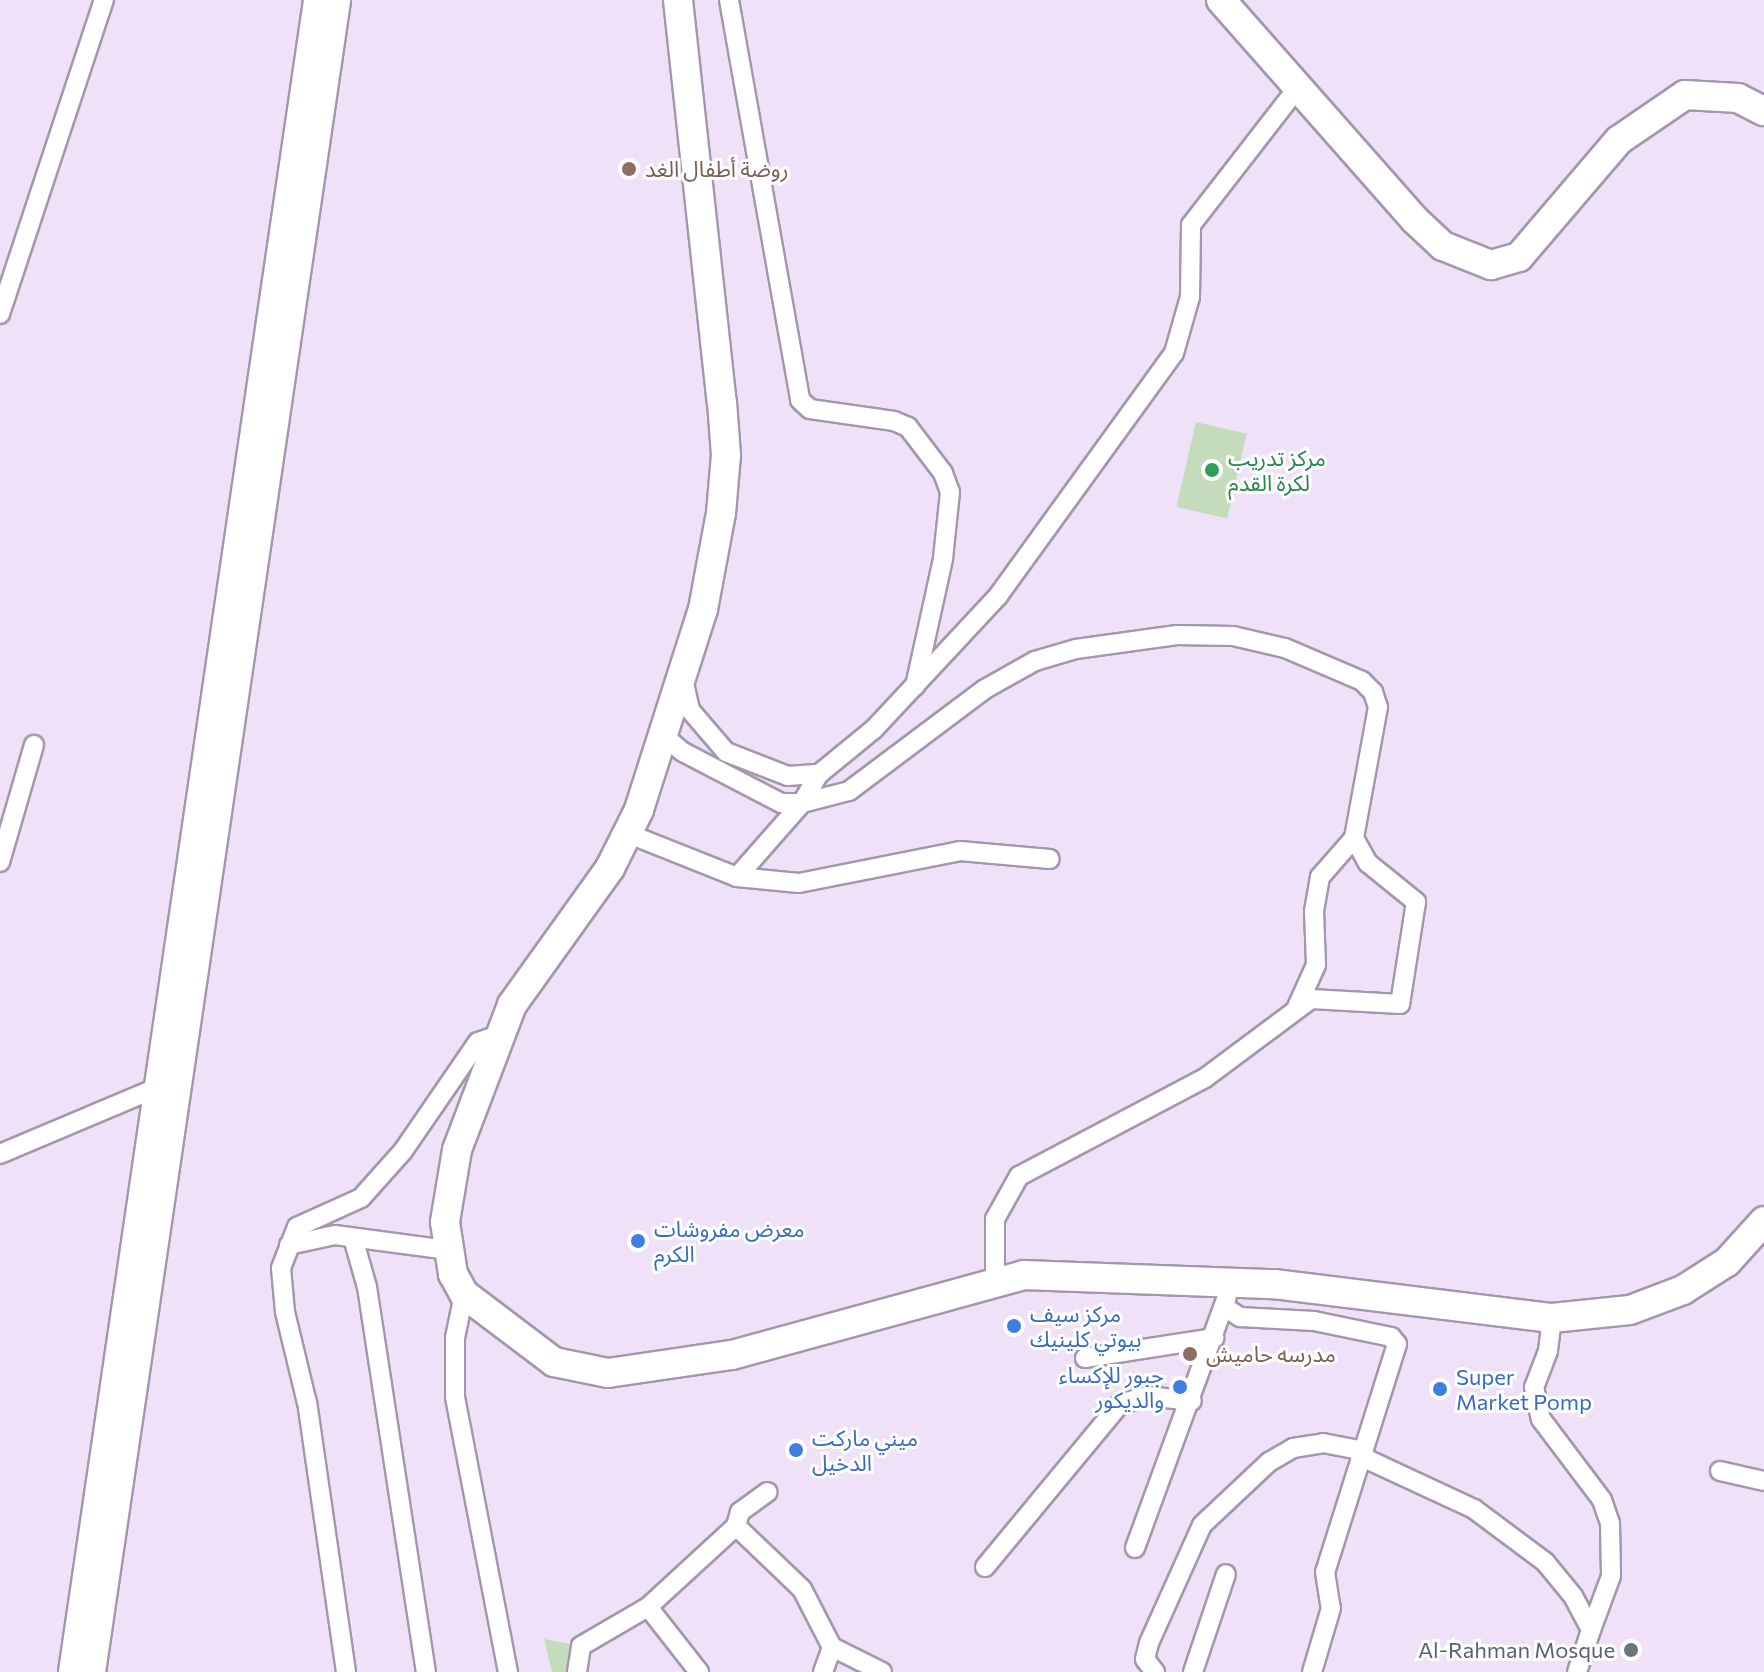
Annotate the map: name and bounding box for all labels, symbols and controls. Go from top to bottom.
place label: روضة أطفال الغد [645,156,789,182]
marker: روضة أطفال الغد [620,160,638,178]
place label: مركز تدريب لكرة القدم [1228,444,1326,496]
marker: مركز تدريب لكرة القدم [1203,461,1221,479]
place label: معرض مفروشات الكرم [654,1215,804,1266]
marker: معرض مفروشات الكرم [629,1232,647,1250]
place label: مركز سيف بيوتي كلينيك [1030,1300,1141,1352]
marker: مركز سيف بيوتي كلينيك [1005,1317,1023,1335]
place label: مدرسه حاميش [1206,1341,1336,1367]
marker: مدرسه حاميش [1181,1345,1199,1363]
place label: جبور للإكساء والديكور [1059,1361,1164,1412]
place label: Super Market Pomp [1456,1363,1592,1414]
marker: جبور للإكساء والديكور [1171,1378,1189,1396]
marker: Super Market Pomp [1431,1380,1449,1398]
place label: ميني ماركت الدخيل [812,1424,918,1476]
marker: ميني ماركت الدخيل [787,1441,805,1459]
place label: Al-Rahman Mosque [1418,1637,1615,1663]
marker: Al-Rahman Mosque [1622,1641,1640,1659]

